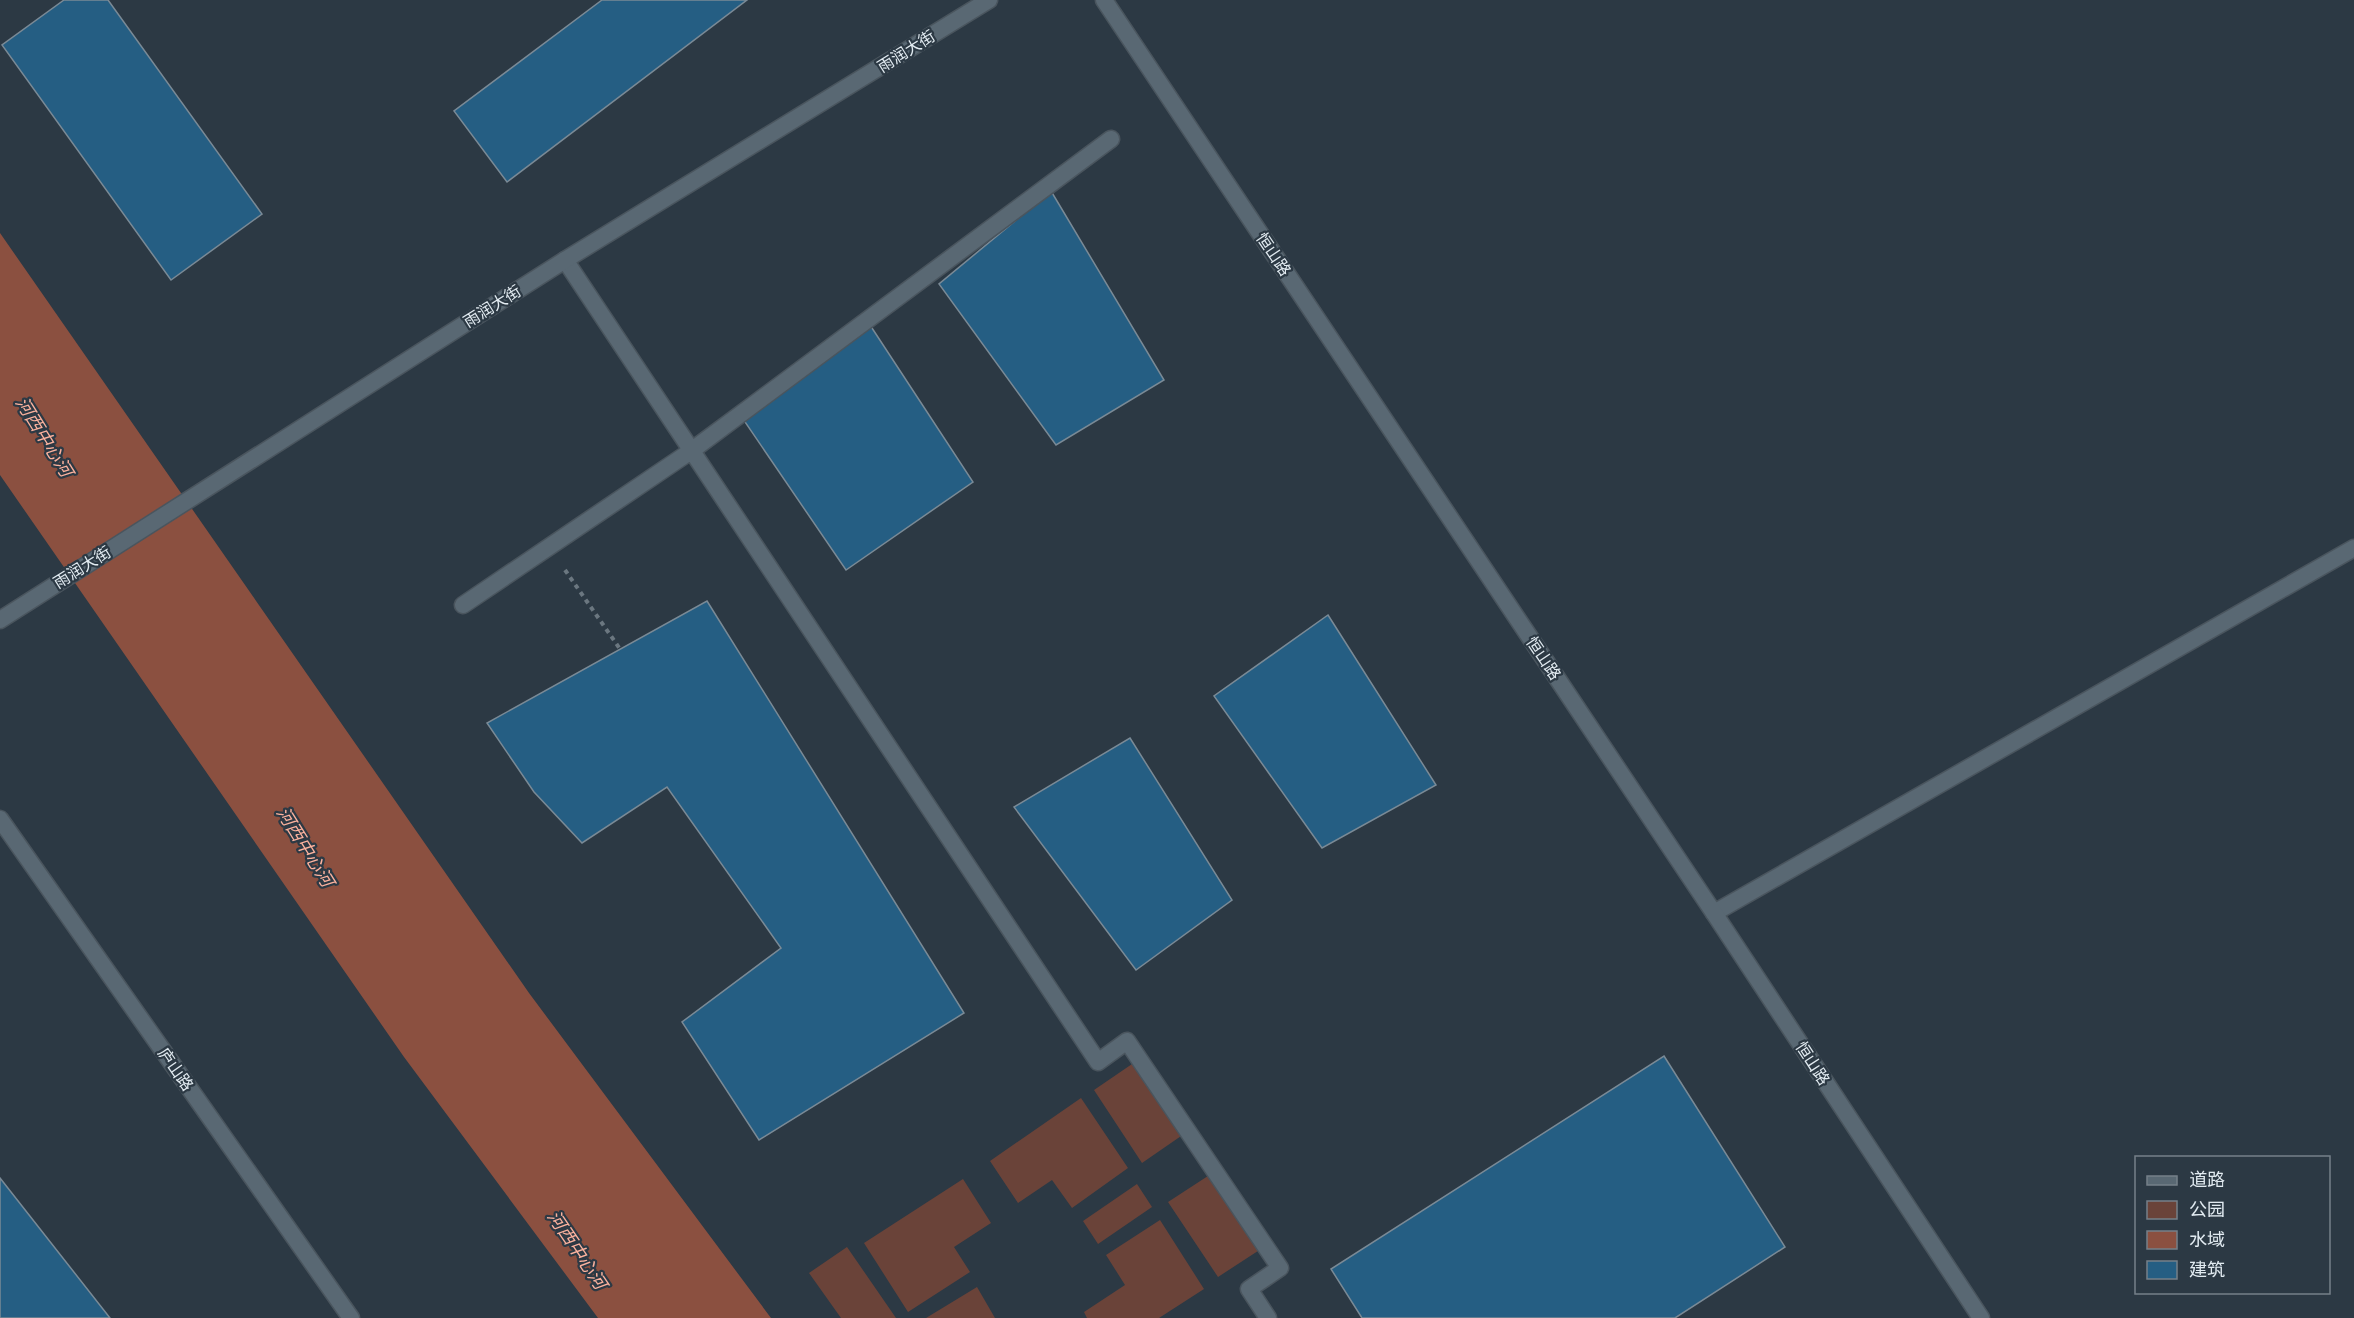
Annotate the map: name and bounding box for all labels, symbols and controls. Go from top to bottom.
street label: 雨润大街 [872,23,939,77]
street label: 恒山路 [1251,227,1298,280]
street label: 雨润大街 [458,278,525,332]
water label: 河西中心河 [11,391,82,484]
street label: 雨润大街 [48,539,115,593]
street label: 恒山路 [1521,631,1568,684]
water label: 河西中心河 [272,801,343,894]
street label: 恒山路 [1791,1036,1837,1089]
street label: 庐山路 [153,1042,200,1095]
legend [2135,1156,2330,1294]
text: 道路 [2189,1165,2225,1191]
text: 公园 [2189,1195,2225,1221]
water label: 河西中心河 [543,1204,616,1296]
text: 水域 [2189,1225,2225,1251]
text: 建筑 [2189,1255,2225,1281]

